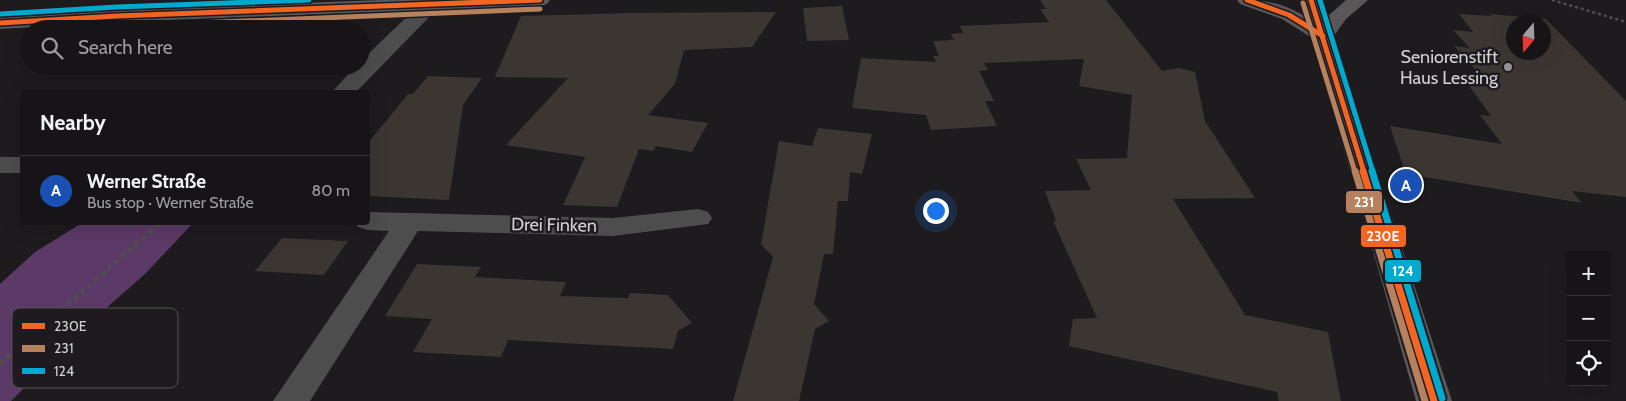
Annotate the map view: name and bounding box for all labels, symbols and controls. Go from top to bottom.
north arrow [1506,15,1551,60]
search box [20,20,370,75]
icon: search [38,34,66,62]
text: Search here [78,36,172,59]
place label: Seniorenstift Haus Lessing [1400,46,1499,89]
marker: Seniorenstift Haus Lessing [1502,61,1514,73]
text: Nearby [40,110,106,135]
pin: A [1390,166,1422,204]
text: Werner Straße [87,170,206,193]
text: A [51,181,61,200]
text: 80 m [312,181,350,200]
line badge: 231 [1345,190,1383,214]
text: Bus stop · Werner Straße [87,193,254,212]
text: 231 [1354,193,1374,211]
your location [923,198,949,224]
street label: Drei Finken [511,213,597,237]
line badge: 230E [1360,224,1407,248]
text: 230E [1367,227,1399,245]
map controls [1566,251,1611,386]
button: + [1566,251,1611,296]
line badge: 124 [1384,259,1422,283]
text: 124 [1392,262,1414,280]
button: − [1566,296,1611,341]
legend [12,308,178,388]
text: 230E [54,317,87,335]
text: 231 [54,339,73,357]
button: locate [1566,341,1611,386]
text: 124 [54,362,74,380]

